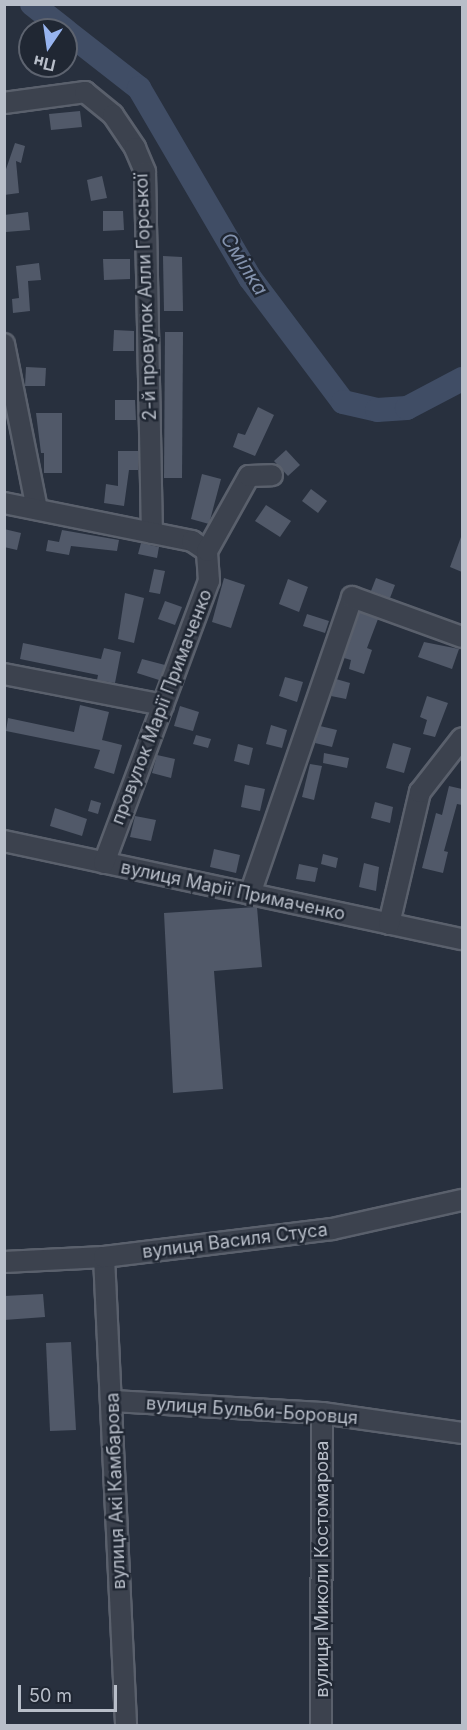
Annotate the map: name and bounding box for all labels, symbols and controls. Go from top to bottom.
north arrow [18,18,78,78]
text: Пн [31,51,57,76]
street label: 2-й провулок Алли Горської [131,173,161,421]
water label: Смілка [215,228,273,300]
street label: провулок Марії Примаченко [107,586,217,828]
street label: вулиця Марії Примаченко [119,857,347,925]
street label: вулиця Василя Стуса [141,1219,329,1263]
street label: вулиця Акі Камбарова [102,1392,130,1590]
street label: вулиця Бульби-Боровця [145,1393,359,1429]
street label: вулиця Миколи Костомарова [311,1441,333,1697]
scale bar [21,1673,120,1711]
text: 50 m [29,1685,72,1706]

